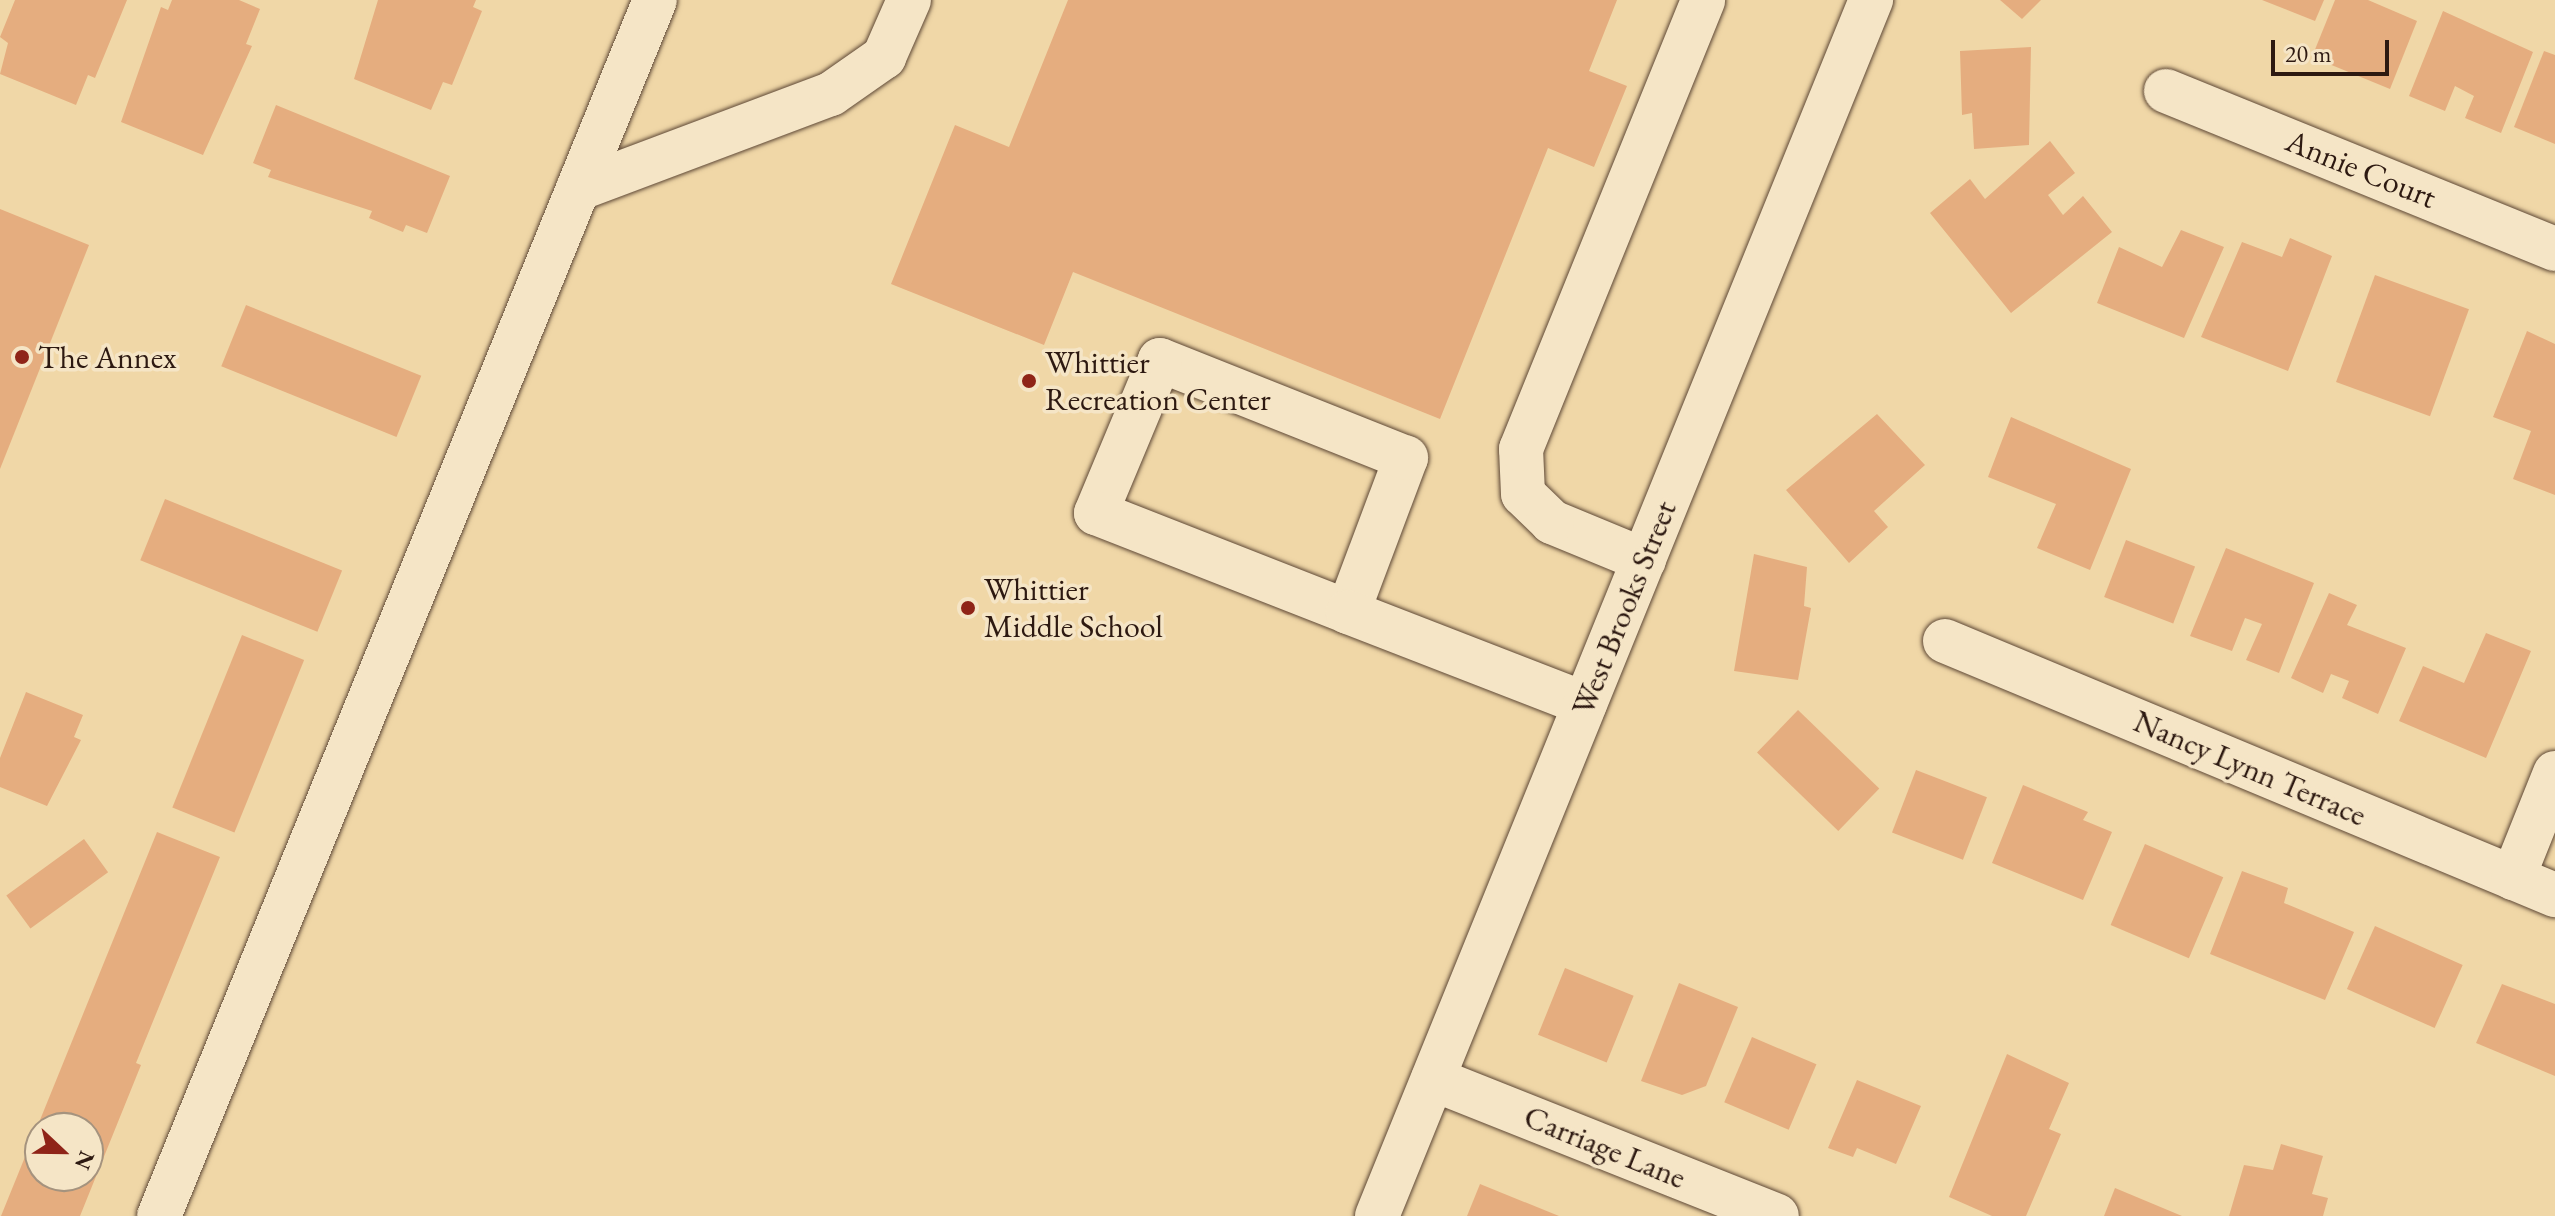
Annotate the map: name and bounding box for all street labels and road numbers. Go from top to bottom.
street label: Annie Court [2280,121,2442,217]
street label: West Brooks Street [1563,495,1685,721]
street label: Nancy Lynn Terrace [2128,702,2372,834]
street label: Carriage Lane [1518,1097,1692,1197]

